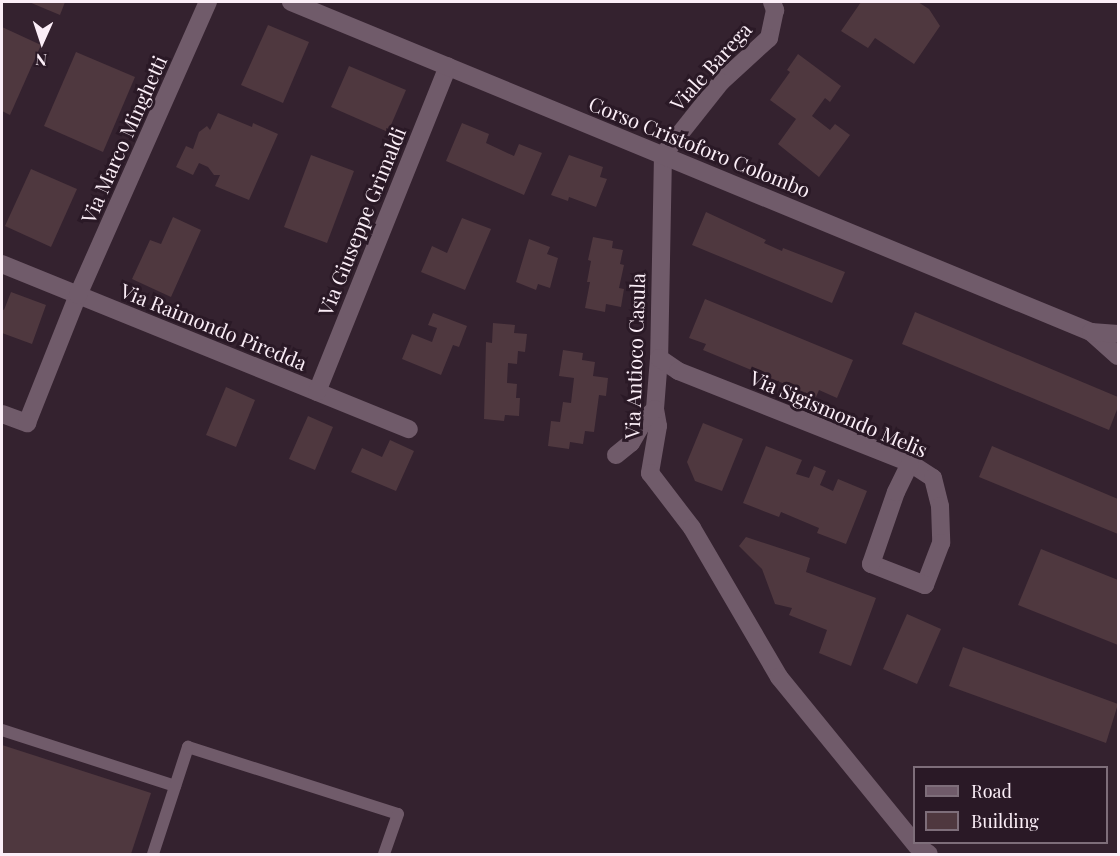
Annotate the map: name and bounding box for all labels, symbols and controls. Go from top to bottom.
north arrow [12,12,72,72]
street label: Viale Barega [664,17,756,115]
text: N [35,50,47,71]
street label: Via Marco Minghetti [75,51,171,227]
street label: Corso Cristoforo Colombo [586,91,814,201]
street label: Via Giuseppe Grimaldi [312,123,410,319]
street label: Via Antioco Casula [619,272,649,440]
street label: Via Raimondo Piredda [117,278,311,374]
street label: Via Sigismondo Melis [747,365,931,461]
legend [913,766,1108,844]
text: Road [971,779,1012,803]
text: Building [971,809,1039,833]

